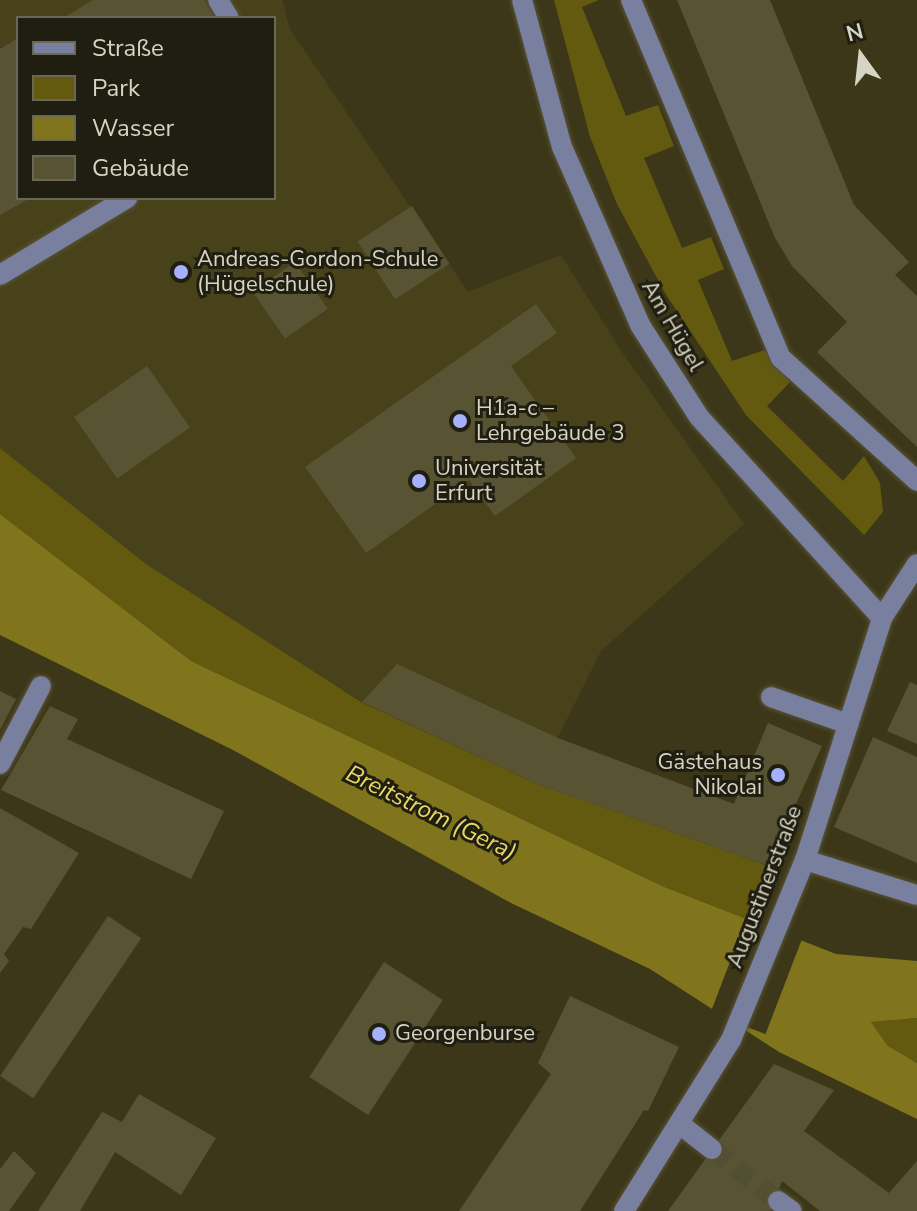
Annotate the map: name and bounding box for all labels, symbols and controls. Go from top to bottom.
legend [16,16,276,200]
north arrow [821,16,901,96]
text: N [843,16,867,49]
text: Straße [92,32,164,64]
text: Park [92,72,140,104]
text: Wasser [92,112,174,144]
text: Gebäude [92,152,189,184]
place label: Andreas-Gordon-Schule (Hügelschule) [197,246,438,298]
marker: Andreas-Gordon-Schule (Hügelschule) [172,263,190,281]
street label: Am Hügel [635,276,709,376]
place label: H1a-c – Lehrgebäude 3 [476,395,625,446]
marker: H1a-c – Lehrgebäude 3 [451,412,469,430]
place label: Universität Erfurt [435,455,542,506]
marker: Universität Erfurt [410,472,428,490]
place label: Gästehaus Nikolai [658,749,762,800]
water label: Breitstrom (Gera) [341,759,521,867]
marker: Gästehaus Nikolai [769,766,787,784]
street label: Augustinerstraße [722,802,808,972]
place label: Georgenburse [395,1021,535,1047]
marker: Georgenburse [370,1025,388,1043]

